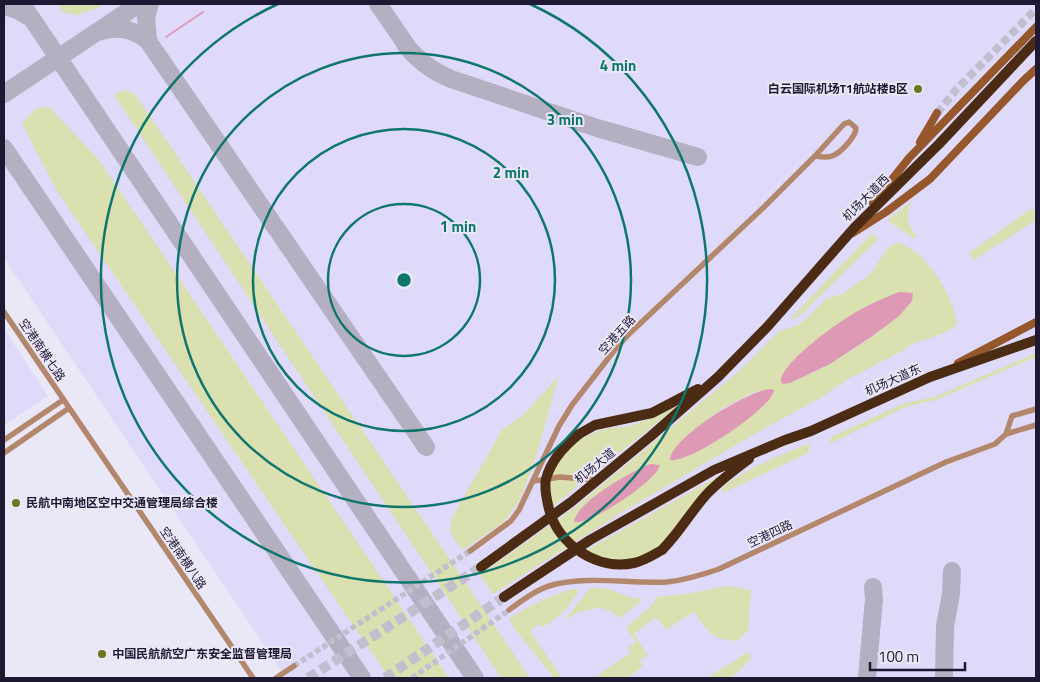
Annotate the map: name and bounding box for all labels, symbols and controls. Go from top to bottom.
text: 4 min [600,54,636,77]
place label: 白云国际机场T1航站楼B区 [768,79,908,98]
marker: 白云国际机场T1航站楼B区 [912,83,924,95]
text: 3 min [547,108,583,131]
text: 2 min [493,161,529,184]
street label: 机场大道西 [838,170,894,226]
text: 1 min [440,215,476,238]
centre of rings [395,271,413,289]
street label: 空港五路 [594,310,640,359]
street label: 空港南横七路 [14,315,70,385]
street label: 机场大道东 [862,359,924,400]
street label: 机场大道 [570,443,619,488]
place label: 民航中南地区空中交通管理局综合楼 [26,493,218,512]
marker: 民航中南地区空中交通管理局综合楼 [10,497,22,509]
street label: 空港四路 [744,515,796,552]
street label: 空港南横八路 [155,523,211,593]
scale bar [870,640,965,672]
place label: 中国民航航空广东安全监督管理局 [112,644,292,663]
text: 100 m [878,645,919,668]
marker: 中国民航航空广东安全监督管理局 [96,648,108,660]

